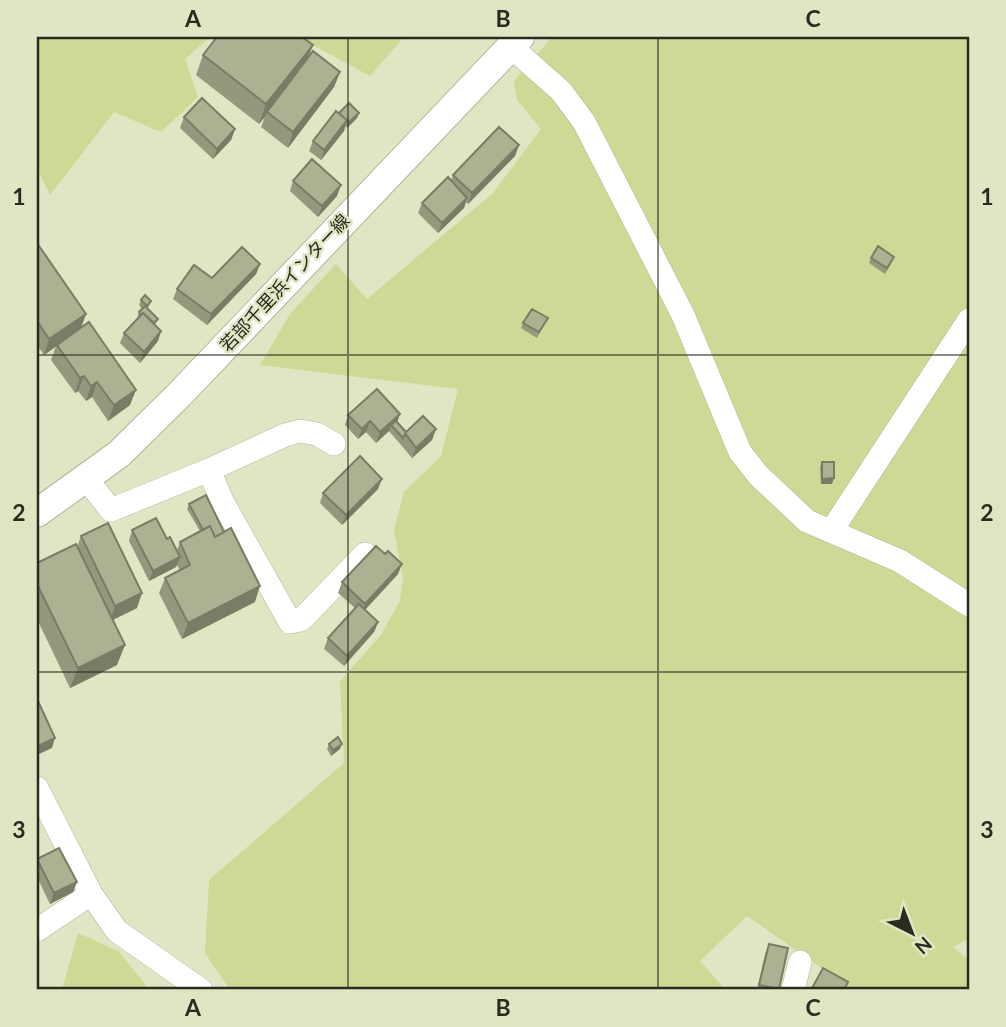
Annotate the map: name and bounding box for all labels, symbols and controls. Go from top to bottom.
text: A [184,4,202,32]
text: B [495,4,511,32]
text: C [805,4,821,32]
text: 1 [12,182,26,210]
text: 1 [980,182,994,210]
street label: 若部千里浜インター線 [215,209,354,356]
text: 2 [12,498,26,526]
text: 2 [980,498,994,526]
text: 3 [12,815,26,843]
text: 3 [980,815,994,843]
north arrow [876,898,946,968]
text: N [911,933,937,959]
text: A [184,993,202,1021]
text: B [495,993,511,1021]
text: C [805,993,821,1021]

